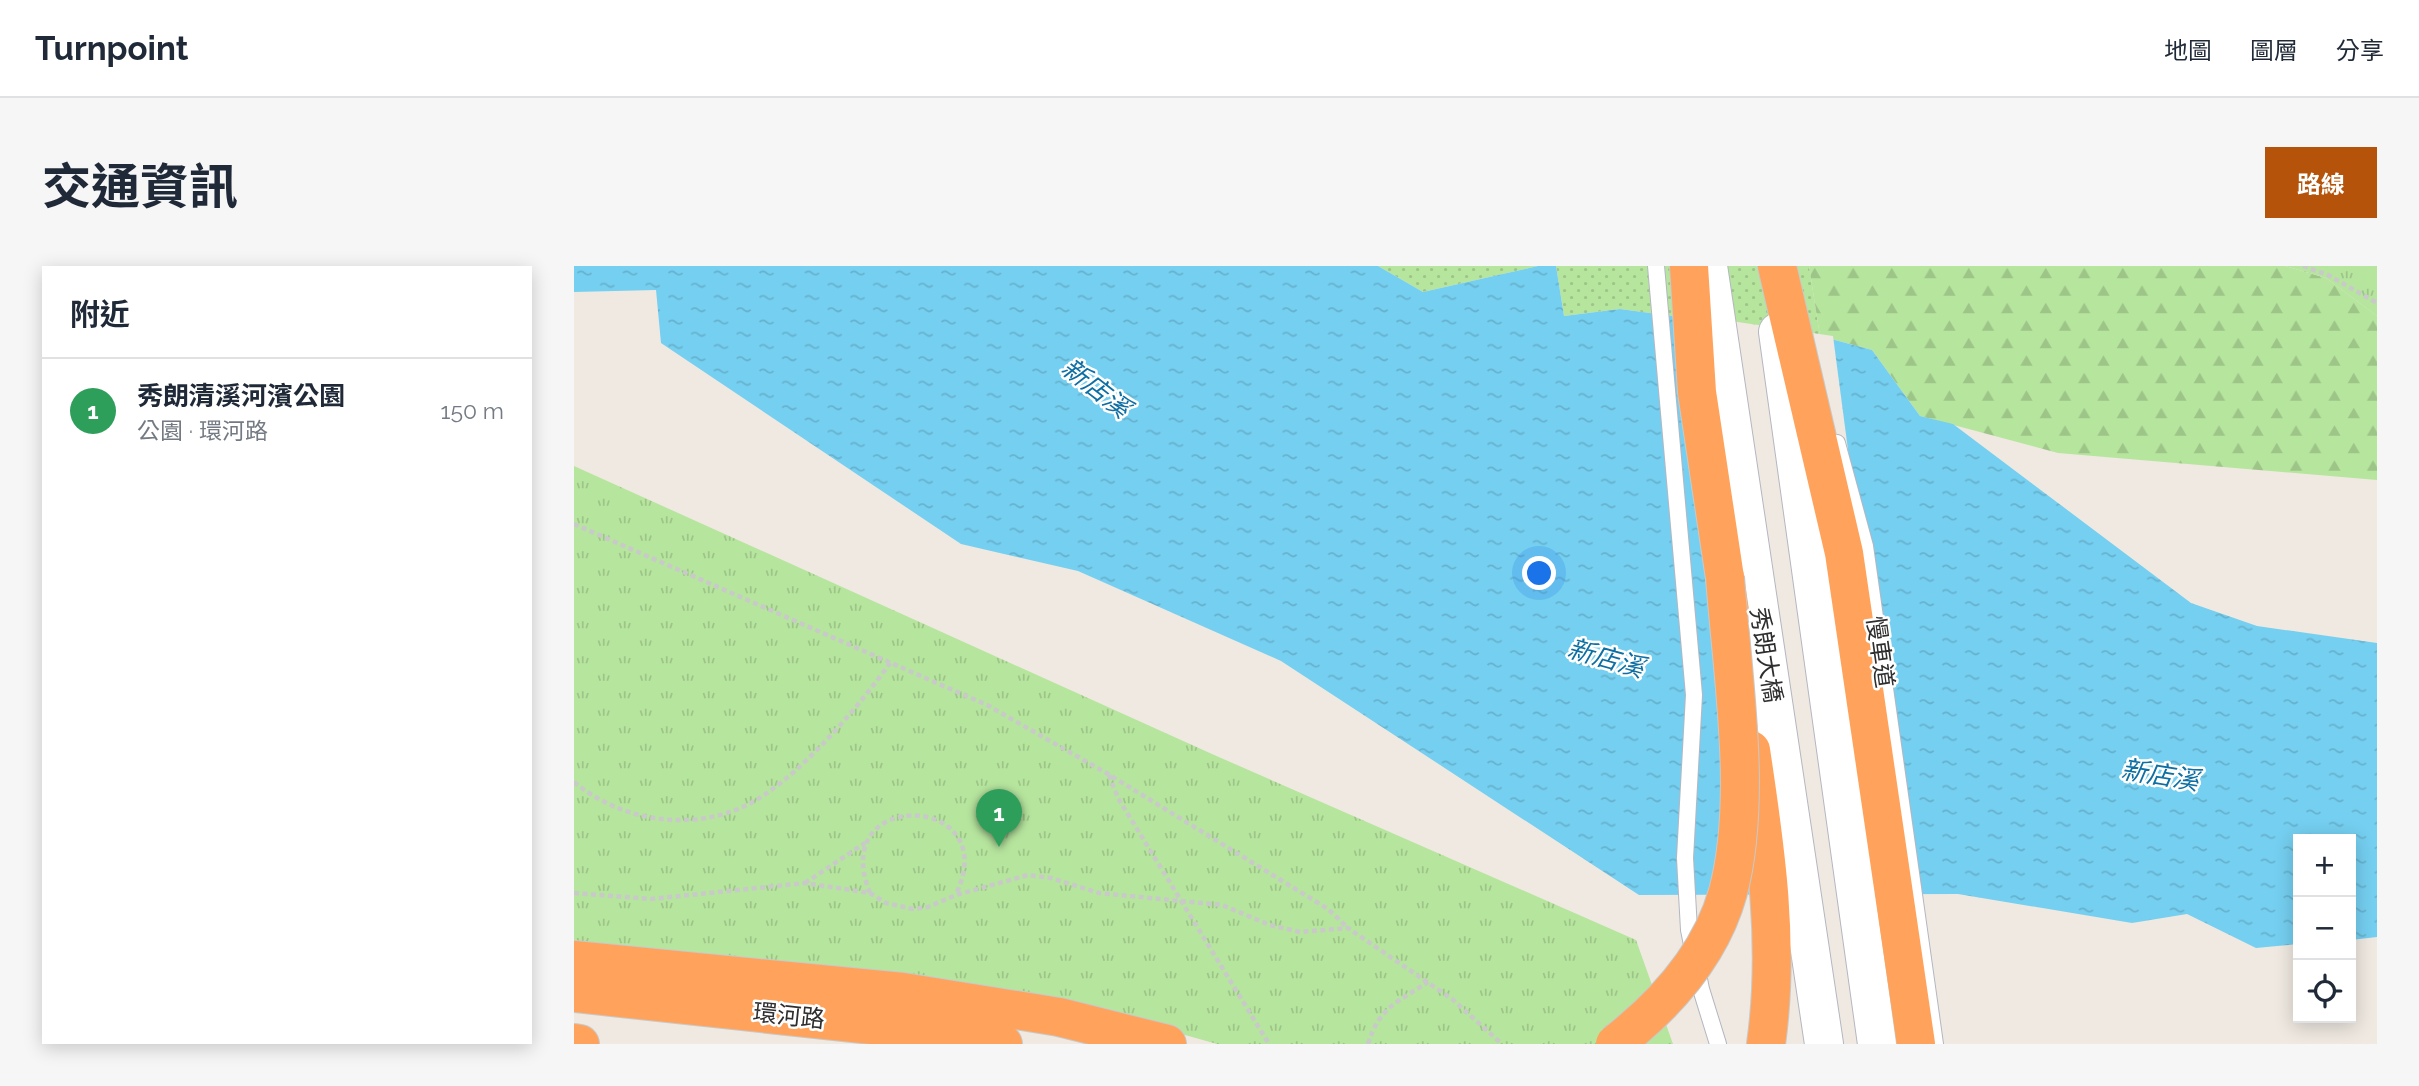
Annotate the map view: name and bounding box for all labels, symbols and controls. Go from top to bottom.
text: Turnpoint [35,29,188,68]
text: 地圖 [2164,36,2212,65]
text: 圖層 [2250,36,2298,65]
text: 分享 [2336,36,2384,65]
button: 路線 [2265,147,2377,218]
text: 交通資訊 [42,158,238,215]
text: 附近 [70,297,130,332]
water label: 新店溪 [1056,352,1139,426]
text: 秀朗清溪河濱公園 [137,381,345,411]
text: 1 [87,397,99,424]
text: 150 m [441,397,504,424]
text: 公園 · 環河路 [137,417,268,444]
your location [1522,556,1556,590]
street label: 秀朗大橋 [1745,605,1788,705]
street label: 慢車道 [1861,614,1900,690]
water label: 新店溪 [1564,633,1651,684]
water label: 新店溪 [2119,754,2205,797]
pin: 1 [976,789,1022,847]
map controls [2293,834,2356,1023]
button: + [2293,834,2356,897]
button: − [2293,897,2356,960]
button: locate [2293,960,2356,1023]
street label: 環河路 [752,997,826,1034]

